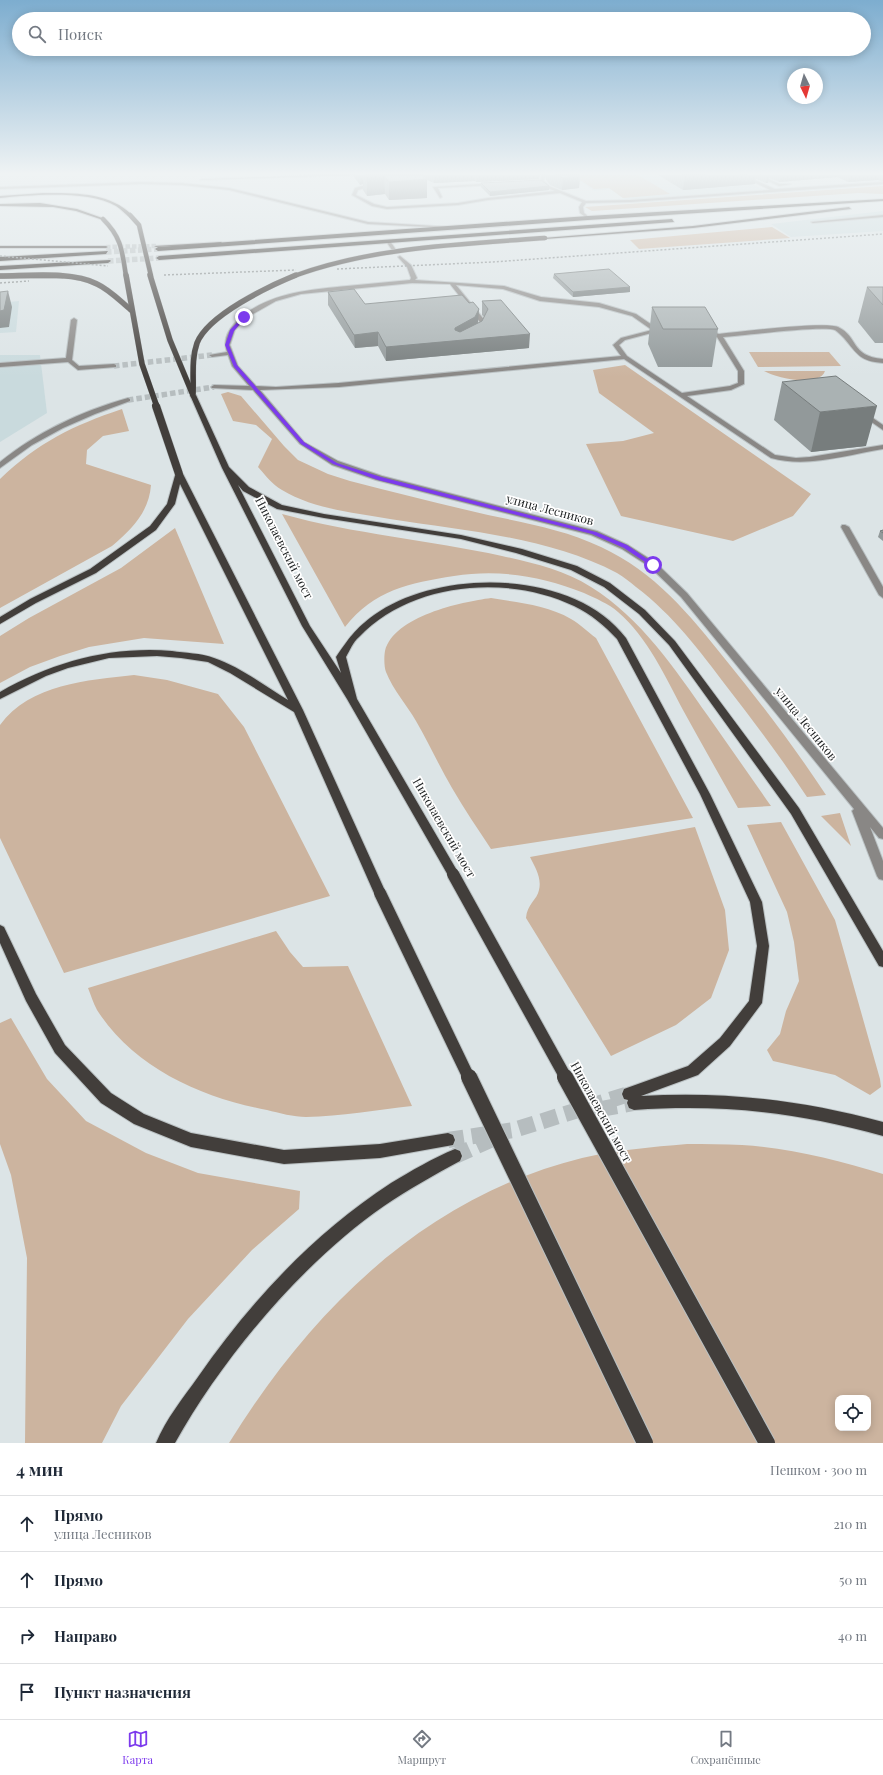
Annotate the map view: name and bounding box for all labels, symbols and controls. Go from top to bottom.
search box [12,12,871,56]
icon: search [26,23,48,45]
text: Поиск [58,24,103,44]
north arrow [787,68,823,104]
route end [235,308,253,326]
street label: улица Лесников [504,489,596,529]
street label: Николаевский мост [252,494,318,602]
route start [644,556,662,574]
street label: улица Лесников [772,683,842,764]
street label: Николаевский мост [410,775,480,881]
street label: Николаевский мост [568,1058,636,1165]
map controls [835,1395,871,1431]
button: locate [835,1395,871,1431]
text: 4 мин [16,1458,63,1480]
text: Пешком · 300 m [770,1461,867,1478]
text: Прямо [54,1505,103,1525]
icon: ahead [16,1513,38,1535]
text: 210 m [833,1515,867,1532]
text: улица Лесников [54,1525,152,1542]
icon: ahead [16,1569,38,1591]
text: Прямо [54,1570,103,1590]
text: 50 m [839,1571,867,1588]
icon: right [16,1625,38,1647]
text: Направо [54,1626,117,1646]
text: 40 m [838,1627,867,1644]
icon: arrive [16,1681,38,1703]
text: Пункт назначения [54,1682,191,1702]
tab: Карта [122,1728,153,1767]
tab: Маршрут [398,1728,446,1767]
tab: Сохранённые [691,1728,761,1767]

